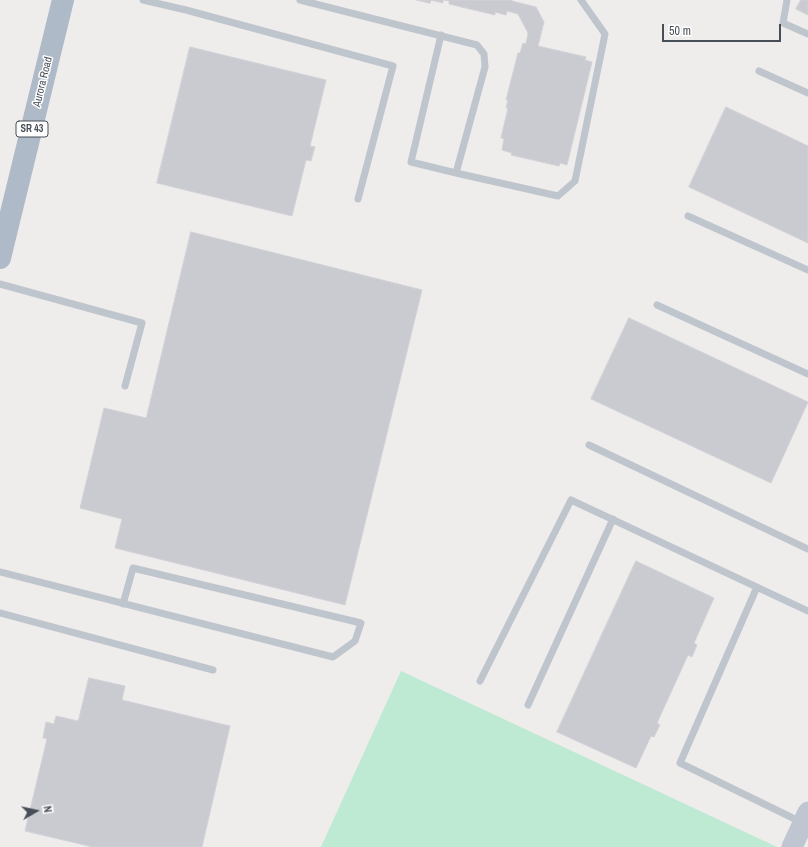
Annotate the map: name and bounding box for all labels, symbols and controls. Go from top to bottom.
scale bar [664,16,783,42]
text: 50 m [669,23,691,39]
street label: Aurora Road [30,56,56,108]
road number: SR 43 [16,121,48,137]
north arrow [16,791,56,831]
text: N [40,805,55,813]

